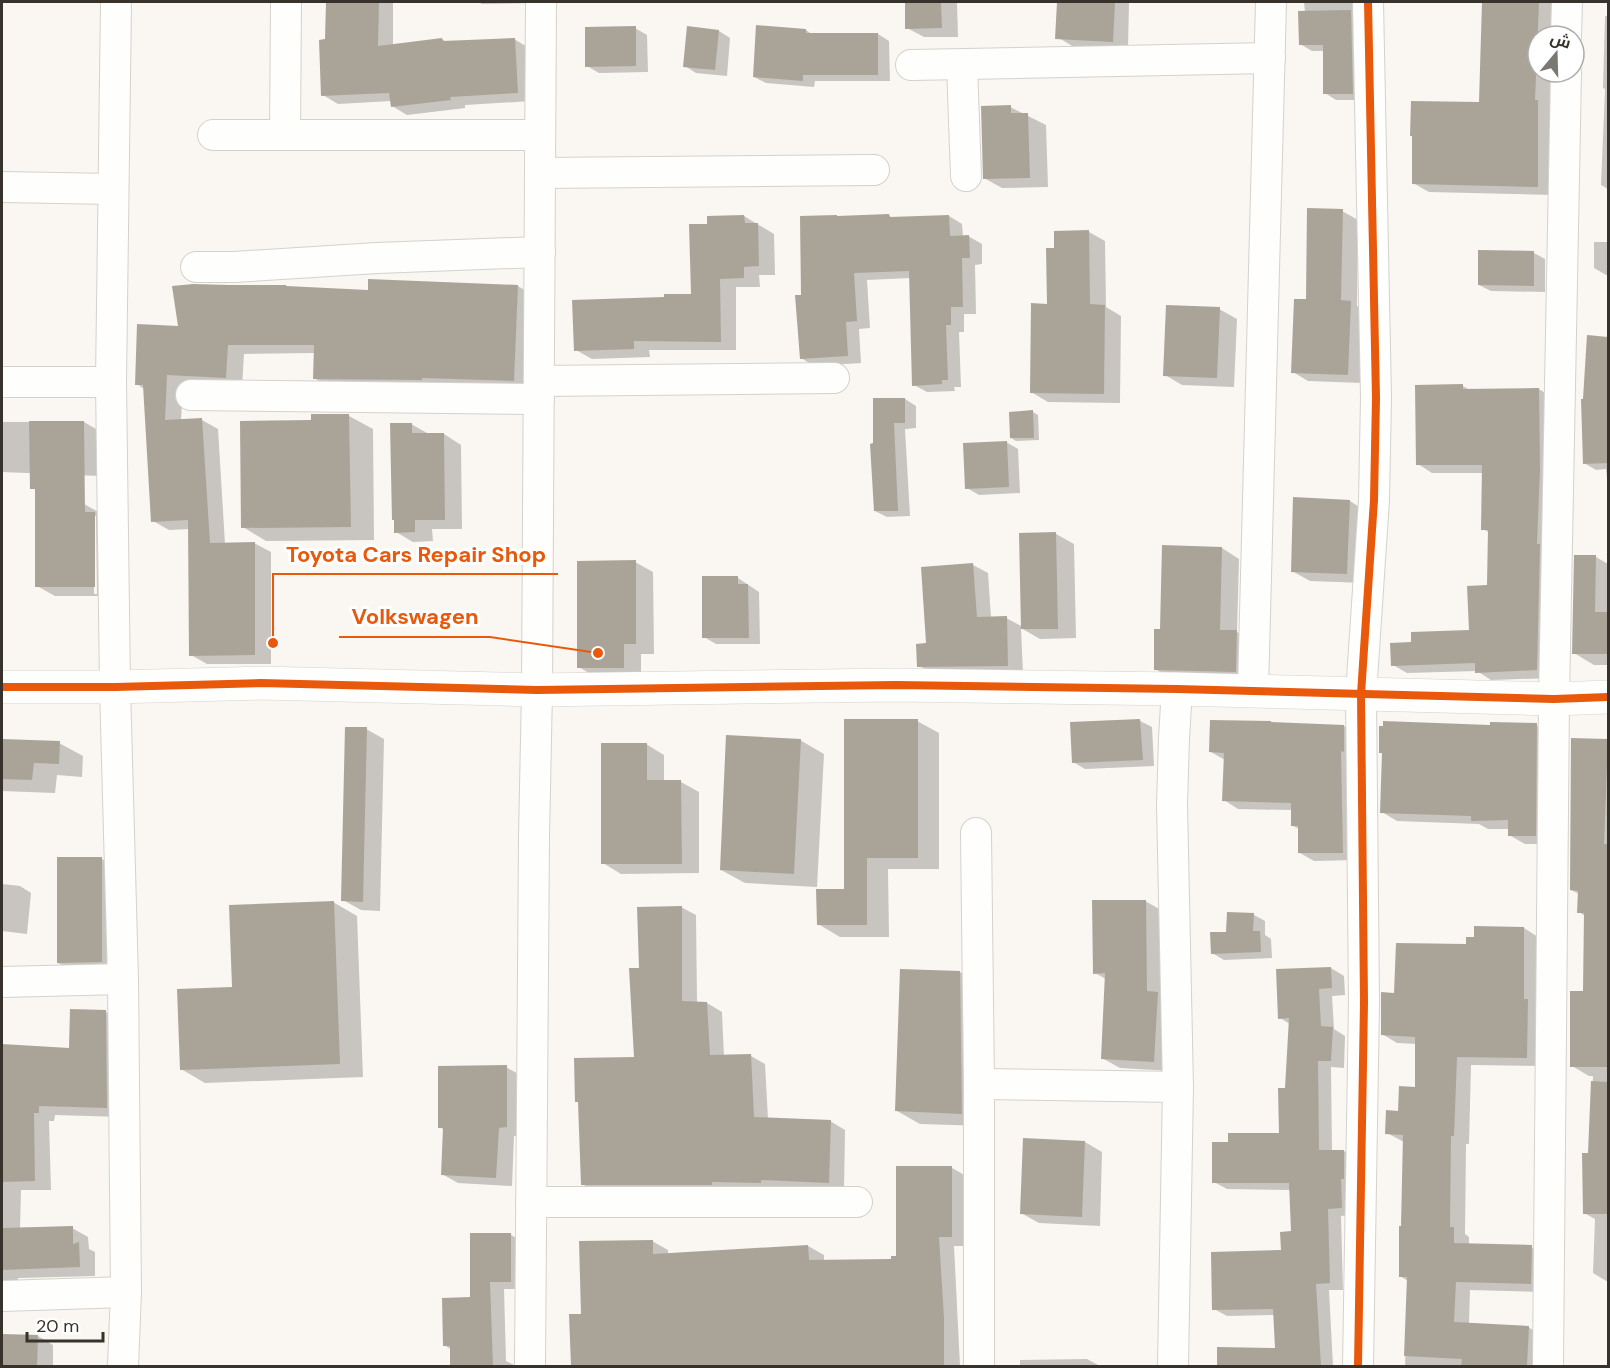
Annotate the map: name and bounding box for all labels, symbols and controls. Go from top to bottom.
north arrow [1526,24,1586,84]
text: ش [1548,27,1574,54]
callout: Toyota Cars Repair Shop [273,534,558,574]
text: Toyota Cars Repair Shop [286,540,546,569]
callout: Volkswagen [339,597,490,637]
text: Volkswagen [352,602,478,631]
scale bar [27,1305,104,1343]
text: 20 m [36,1314,79,1338]

